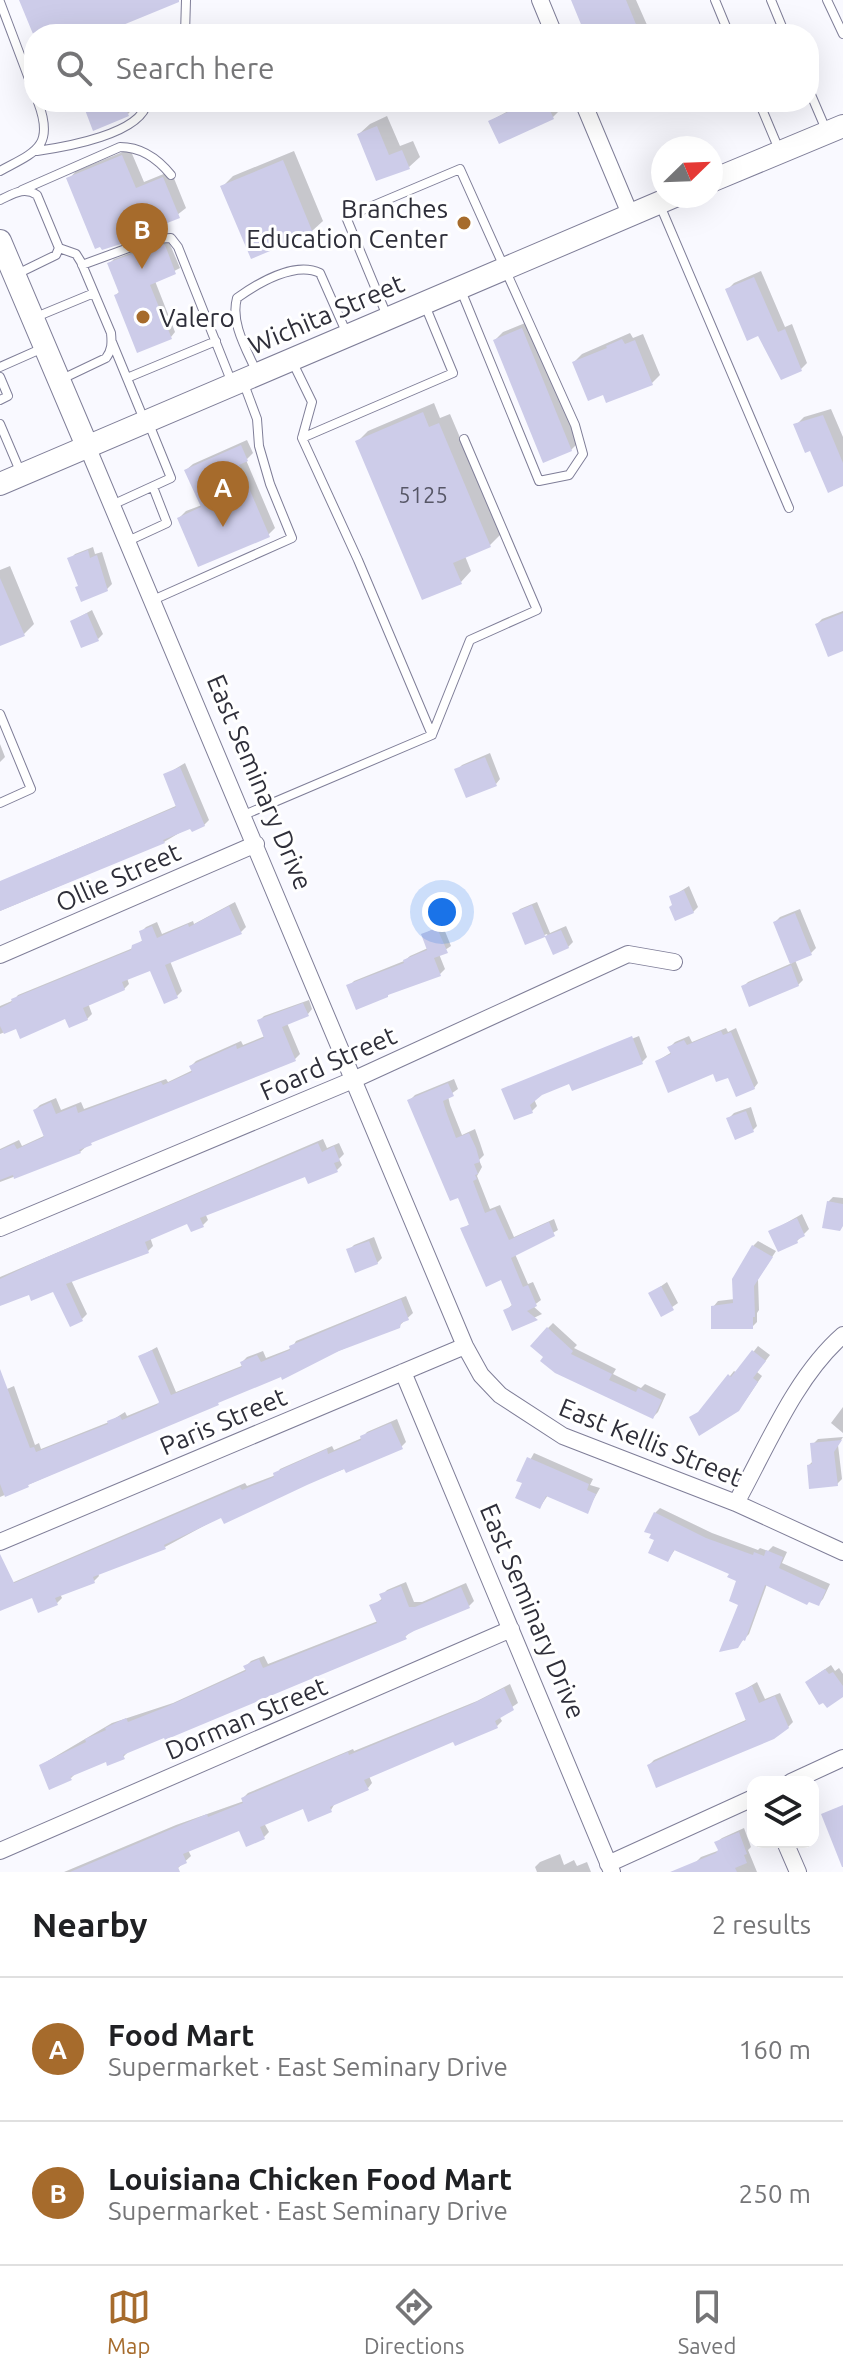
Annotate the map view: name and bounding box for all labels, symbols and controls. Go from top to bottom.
search box [24,24,819,112]
icon: search [52,46,96,90]
text: Search here [116,51,275,85]
north arrow [651,136,723,208]
place label: Branches Education Center [246,194,448,253]
pin: B [116,203,168,269]
marker: Branches Education Center [455,214,473,232]
street label: Wichita Street [244,268,408,360]
place label: Valero [159,303,235,332]
marker: Valero [134,308,152,326]
pin: A [197,461,249,527]
house number: 5125 [398,482,448,507]
street label: East Seminary Drive [202,670,318,894]
street label: Ollie Street [51,837,185,917]
your location [422,892,462,932]
street label: Foard Street [255,1020,401,1106]
street label: Paris Street [155,1381,291,1461]
street label: East Kellis Street [555,1392,747,1492]
street label: East Seminary Drive [475,1499,591,1723]
street label: Dorman Street [161,1671,331,1765]
map controls [747,1776,819,1848]
button: layers [747,1776,819,1848]
text: Nearby [32,1905,147,1943]
text: 2 results [712,1910,811,1939]
text: Food Mart [108,2018,254,2052]
text: A [49,2035,67,2064]
text: 160 m [739,2035,811,2064]
text: Supermarket · East Seminary Drive [108,2052,508,2081]
text: Louisiana Chicken Food Mart [108,2162,512,2196]
text: B [49,2179,67,2208]
text: 250 m [739,2179,811,2208]
text: Supermarket · East Seminary Drive [108,2196,508,2225]
tab: Map [107,2285,151,2358]
tab: Directions [364,2285,464,2358]
tab: Saved [678,2285,736,2358]

